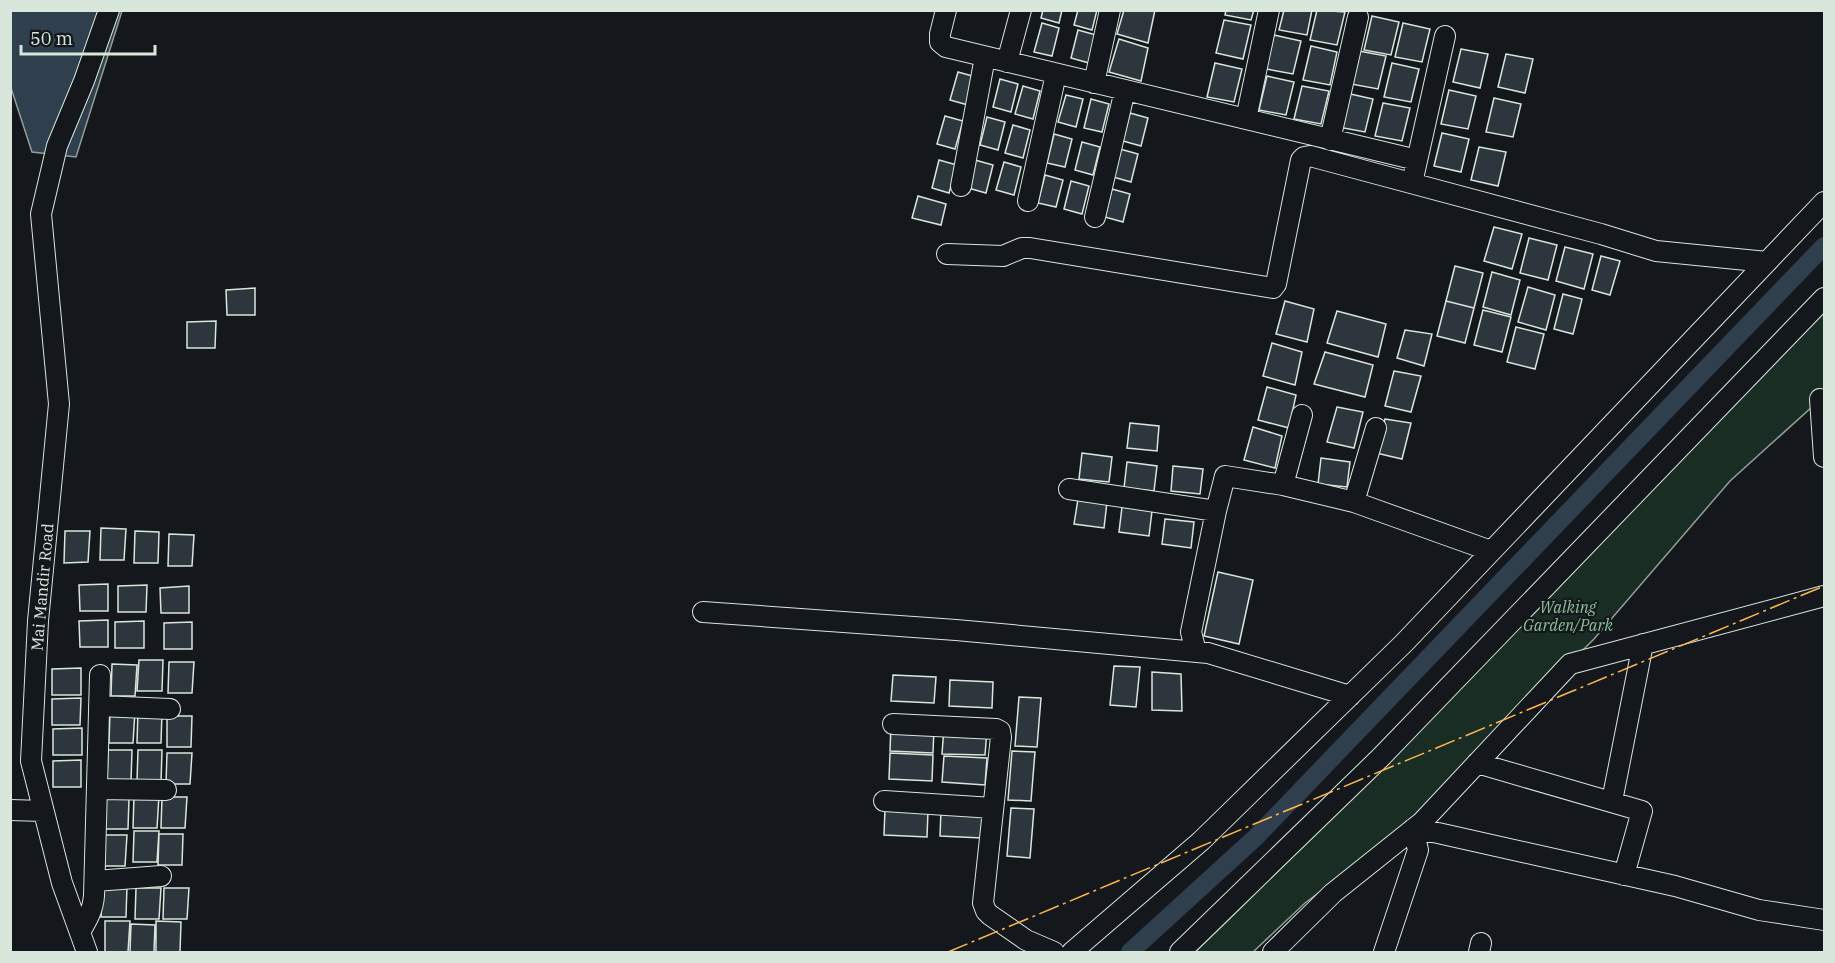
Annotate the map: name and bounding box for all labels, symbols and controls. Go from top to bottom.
scale bar [21,18,154,56]
text: 50 m [30,27,73,50]
street label: Mai Mandir Road [26,522,58,652]
park label: Walking Garden/Park [1523,597,1614,635]

